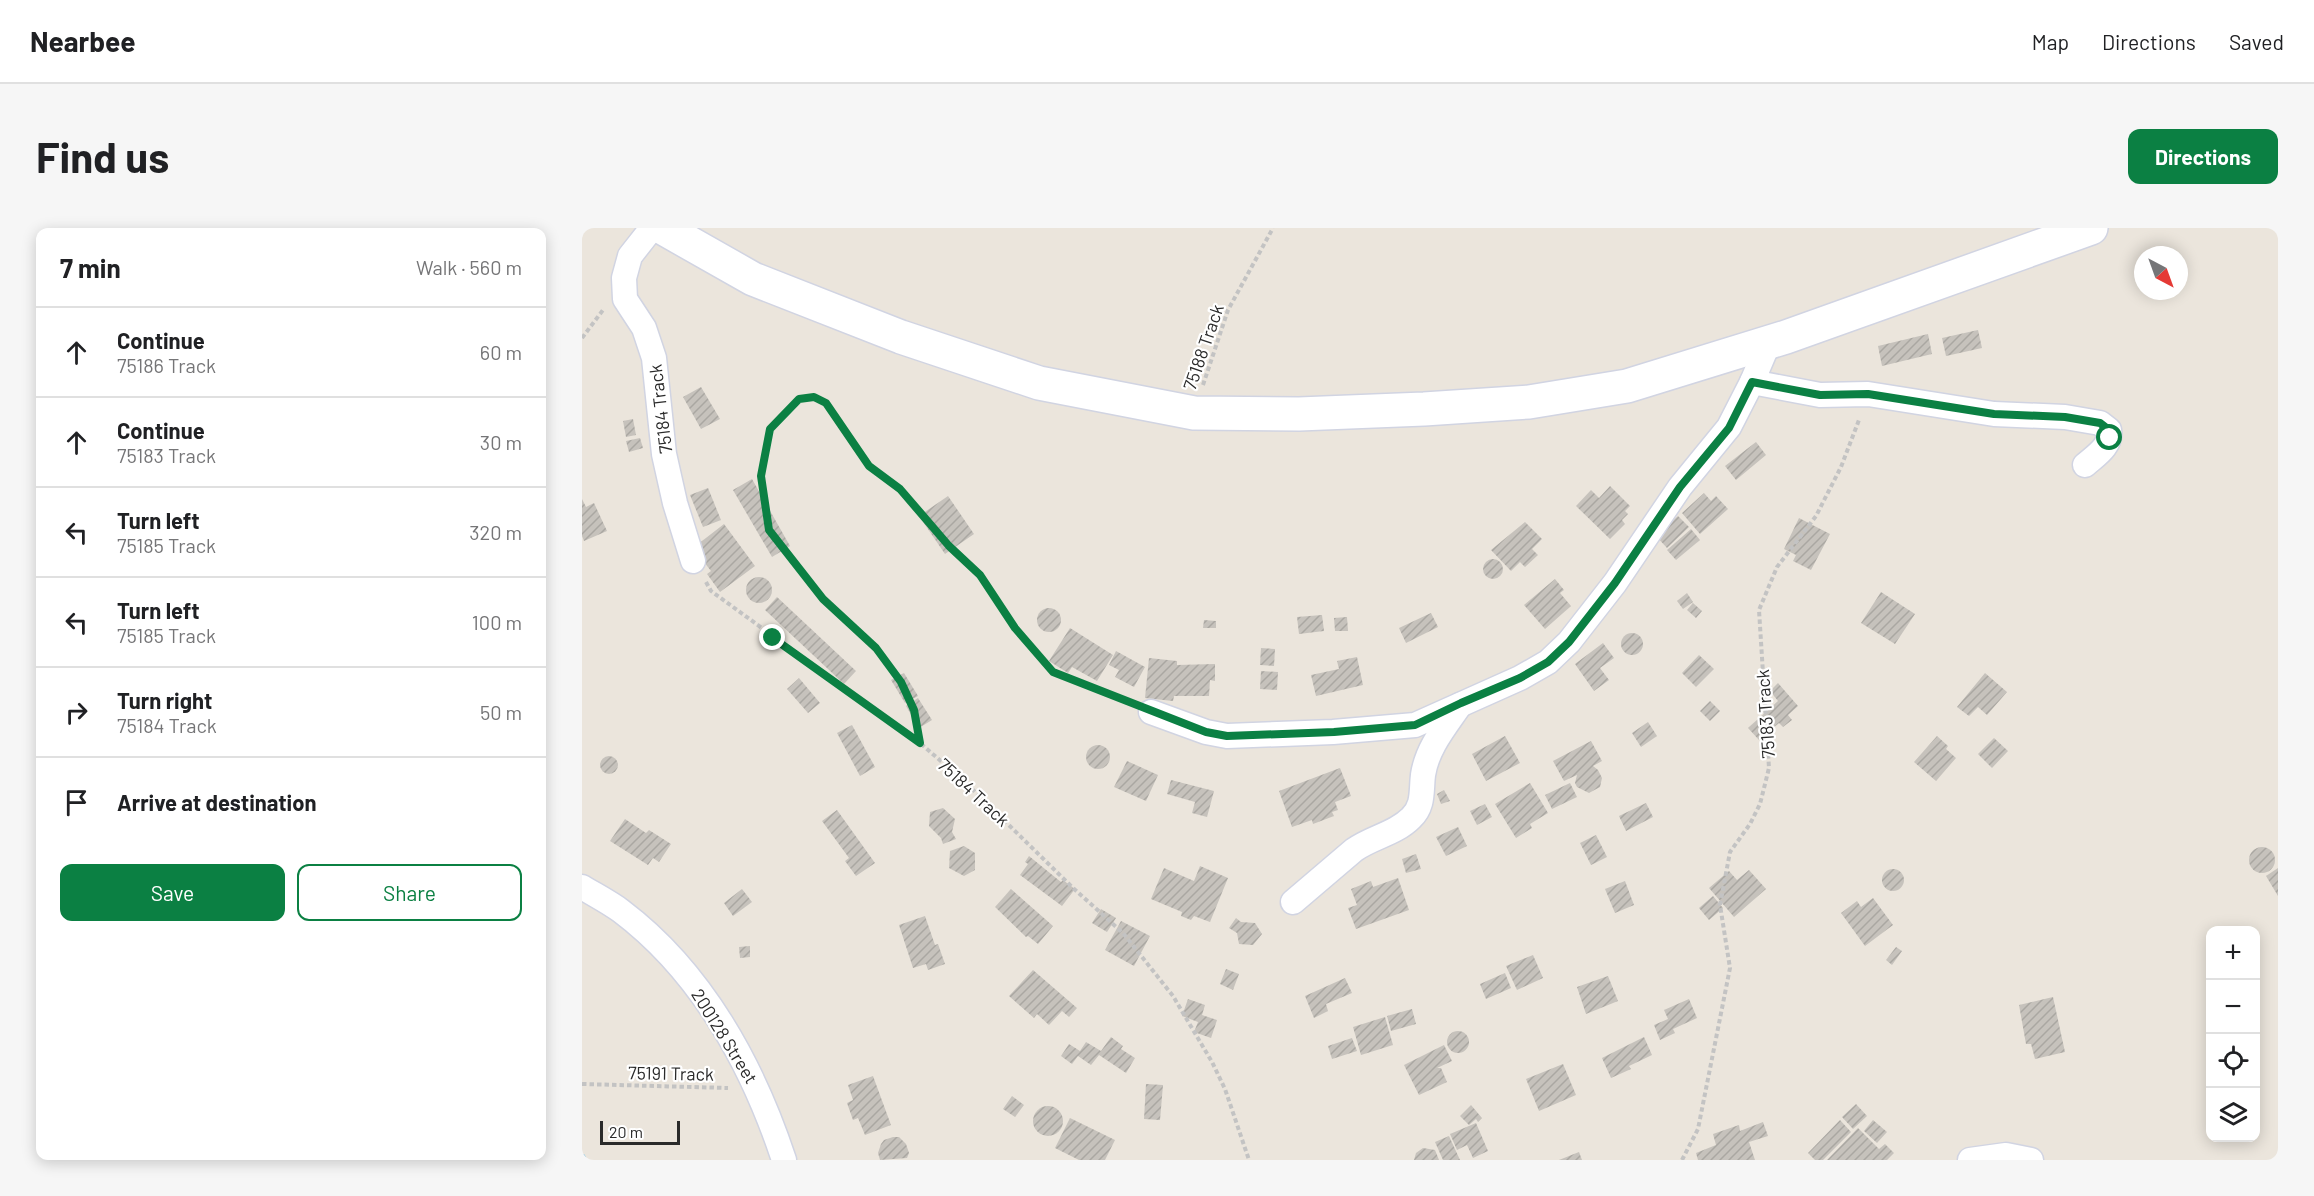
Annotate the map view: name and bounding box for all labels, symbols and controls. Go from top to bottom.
text: Nearbee [30,24,136,58]
text: Map [2032,29,2069,54]
text: Directions [2102,29,2196,54]
text: Saved [2229,29,2284,54]
button: Directions [2128,129,2278,184]
text: Find us [36,131,169,181]
north arrow [2134,246,2188,300]
text: 7 min [60,252,121,283]
text: Walk · 560 m [416,255,522,279]
street label: 75188 Track [1178,301,1228,393]
text: Continue [117,327,205,353]
icon: ahead [60,336,93,369]
text: 60 m [480,340,522,364]
text: 75186 Track [117,353,216,377]
street label: 75184 Track [644,363,676,455]
text: Continue [117,417,205,443]
route start [2096,424,2122,450]
icon: ahead [60,426,93,459]
text: 30 m [480,430,522,454]
text: 75183 Track [117,443,216,467]
text: Turn left [117,507,200,533]
icon: left [60,516,93,549]
text: 320 m [469,520,522,544]
text: 75185 Track [117,533,216,557]
text: Turn left [117,597,200,623]
icon: left [60,606,93,639]
text: 100 m [472,610,522,634]
text: 75185 Track [117,623,216,647]
route end [759,624,785,650]
street label: 75183 Track [1751,669,1779,759]
text: Turn right [117,687,212,713]
icon: right [60,696,93,729]
text: 50 m [480,700,522,724]
text: 75184 Track [117,713,217,737]
street label: 75184 Track [934,753,1014,831]
icon: arrive [60,786,93,819]
text: Arrive at destination [117,789,316,815]
button: Save [60,864,285,921]
button: Share [297,864,522,921]
map controls [2206,926,2260,1142]
button: + [2206,926,2260,980]
button: − [2206,980,2260,1034]
street label: 200128 Street [687,985,763,1087]
button: locate [2206,1034,2260,1088]
street label: 75191 Track [628,1061,714,1085]
button: layers [2206,1088,2260,1142]
scale bar [600,1118,680,1146]
text: 20 m [609,1122,643,1141]

